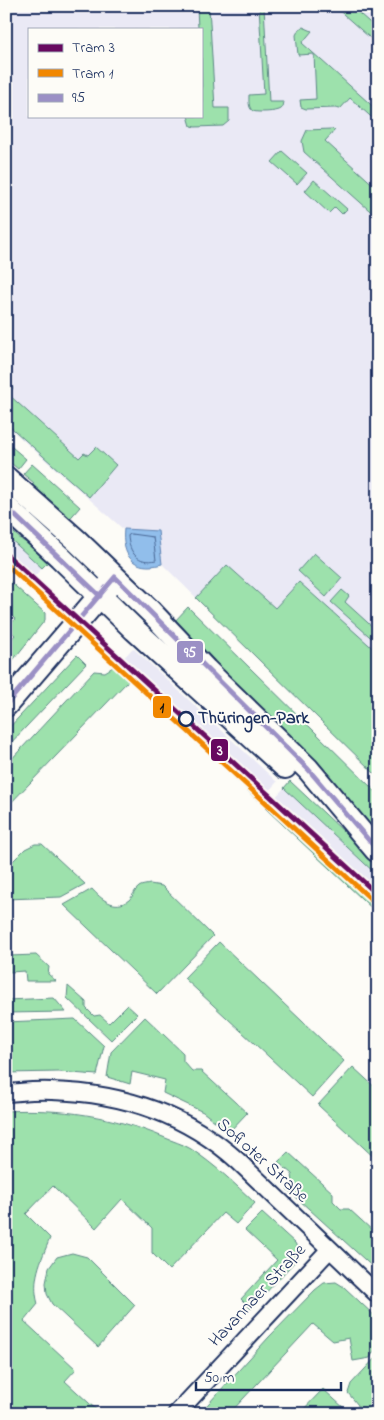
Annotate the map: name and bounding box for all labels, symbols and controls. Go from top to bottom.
legend [28,28,202,118]
text: Tram 3 [72,37,115,59]
text: Tram 1 [72,63,114,85]
text: 95 [72,87,86,109]
line badge: 95 [176,640,204,664]
text: 95 [183,643,196,664]
line badge: 1 [152,695,172,719]
text: 1 [160,698,165,719]
place label: Thüringen-Park [198,706,310,733]
marker: Thüringen-Park [178,711,194,727]
line badge: 3 [210,738,229,762]
text: 3 [216,741,223,762]
street label: Sofioter Straße [210,1112,315,1210]
street label: Havannaer Straße [203,1238,313,1353]
scale bar [196,1360,342,1392]
text: 50 m [204,1367,235,1389]

